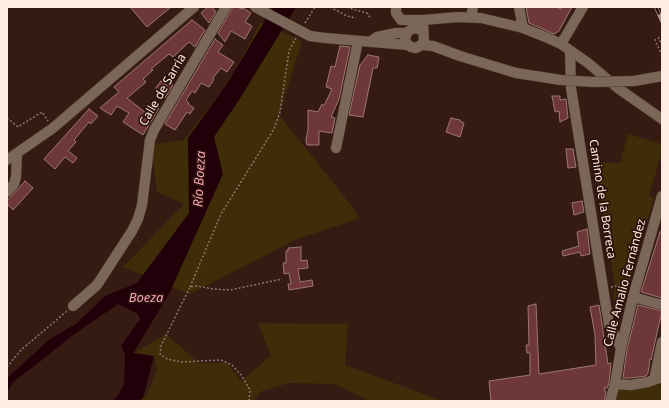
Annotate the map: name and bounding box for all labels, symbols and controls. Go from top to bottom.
street label: Calle de Sarria [137,51,189,129]
street label: Camino de la Borreca [585,138,619,260]
water label: Río Boeza [191,151,209,207]
street label: Calle Amalio Fernández [601,217,649,349]
water label: Boeza [129,290,163,306]

